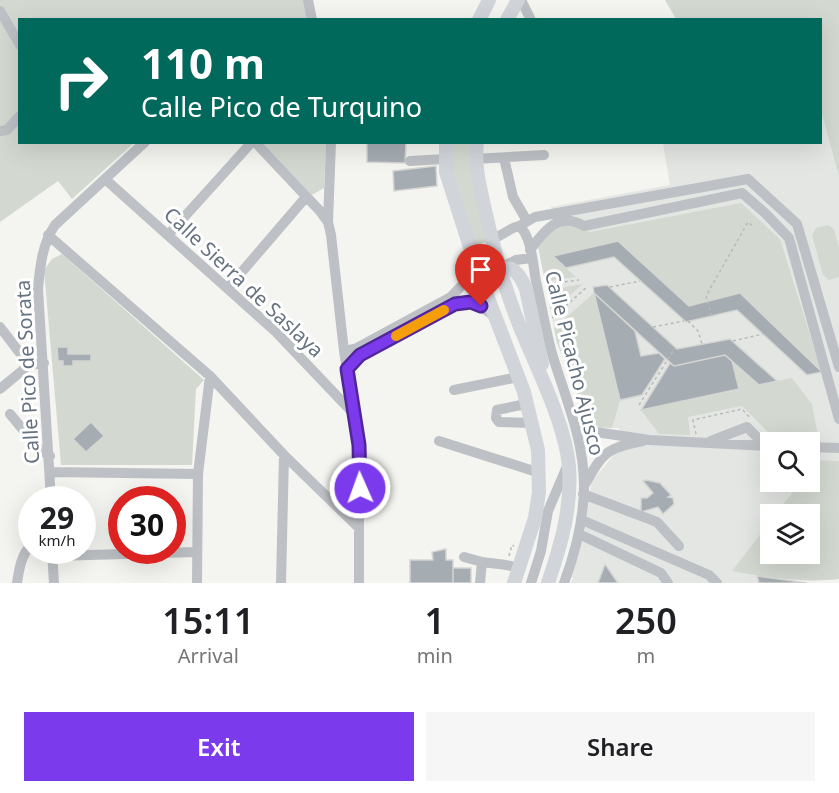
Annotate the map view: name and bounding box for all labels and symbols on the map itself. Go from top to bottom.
street label: Calle Sierra de Saslaya [158,201,330,363]
pin [455,244,506,306]
street label: Calle Picacho Ajusco [539,268,611,458]
street label: Calle Pico de Sorata [9,279,45,465]
position arrow [328,456,392,520]
speed limit sign: 30 [108,486,186,564]

